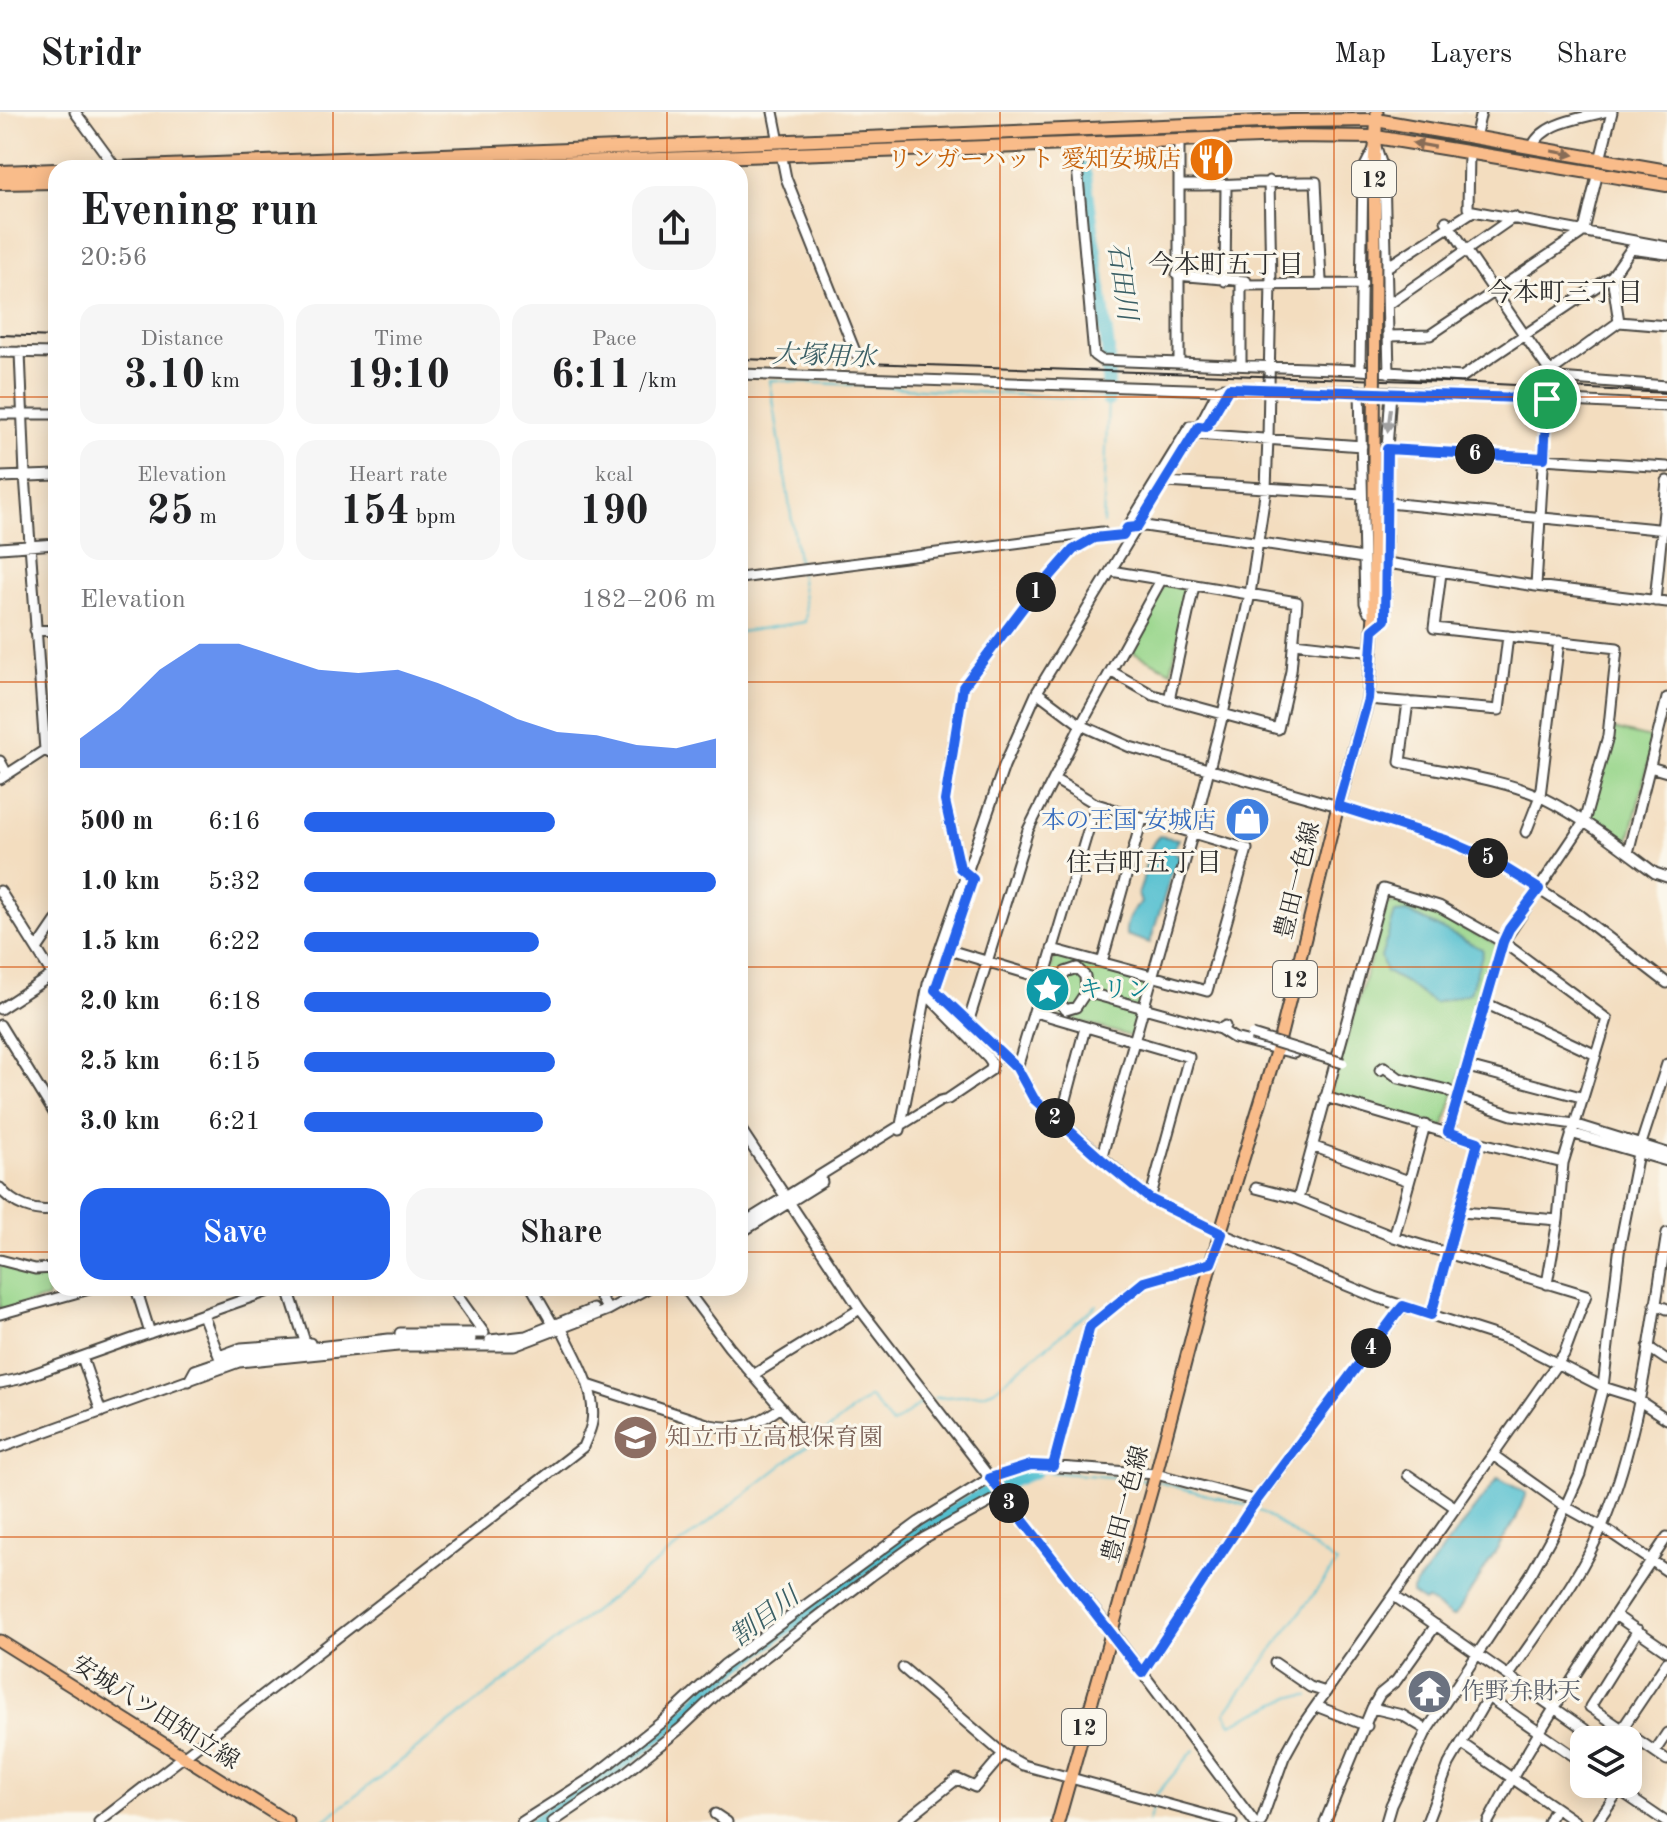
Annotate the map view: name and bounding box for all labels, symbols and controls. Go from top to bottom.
text: Stridr [40,36,142,74]
text: Map [1334,41,1386,69]
text: Layers [1430,41,1512,69]
text: Share [1556,41,1627,69]
restaurant icon: リンガーハット 愛知安城店 [1188,135,1236,183]
one-way arrow [1411,138,1436,151]
place label: リンガーハット 愛知安城店 [887,146,1181,173]
one-way arrow [1551,148,1576,160]
road number: 12 [1352,161,1396,197]
button: share [632,186,716,270]
text: Evening run [80,190,318,234]
water label: 石田川 [1103,241,1142,325]
text: 20:56 [80,245,148,271]
district label: 今本町五丁目 [1148,250,1304,279]
district label: 今本町三丁目 [1487,278,1643,307]
text: Distance [141,328,223,350]
text: Time [373,328,423,350]
text: Pace [592,328,636,350]
water label: 大塚用水 [772,340,879,372]
text: 3.10 [124,357,205,397]
text: 19:10 [346,357,450,397]
text: 6:11 [551,357,632,397]
pin [1513,365,1581,433]
text: km [205,370,240,392]
text: /km [632,370,677,392]
icon: arrive [1525,377,1569,421]
one-way arrow [1382,408,1395,433]
pin: 6 [1455,434,1495,474]
text: 6 [1469,443,1481,465]
text: Elevation [137,464,227,486]
text: Heart rate [349,464,447,486]
text: kcal [595,464,633,486]
text: 25 [147,493,193,533]
text: 154 [340,493,410,533]
text: 190 [579,493,649,533]
text: m [193,506,217,528]
text: bpm [410,506,456,528]
pin: 1 [1016,572,1056,612]
text: 1 [1030,581,1042,603]
text: Elevation [80,587,186,613]
text: 182–206 m [581,587,716,613]
shop icon: 本の王国 安城店 [1223,796,1271,844]
place label: 本の王国 安城店 [1041,807,1216,834]
text: 500 m [80,809,153,835]
text: 6:16 [208,809,261,835]
street label: 豊田一色線 [1270,819,1325,942]
pin: 5 [1468,838,1508,878]
text: 5 [1482,847,1494,869]
district label: 住吉町五丁目 [1066,849,1222,877]
text: 1.0 km [80,869,160,895]
text: 5:32 [208,869,261,895]
text: 1.5 km [80,929,160,955]
text: 6:22 [208,929,261,955]
road number: 12 [1273,961,1317,997]
place icon: キリン [1024,965,1072,1013]
place label: キリン [1079,978,1151,1003]
text: 2.0 km [80,989,160,1015]
text: 6:18 [208,989,261,1015]
text: 2.5 km [80,1049,160,1075]
text: 6:15 [208,1049,261,1075]
pin: 2 [1035,1098,1075,1138]
text: 2 [1049,1107,1061,1129]
text: 3.0 km [80,1109,160,1135]
text: 6:21 [208,1109,261,1135]
button: Save [80,1188,390,1280]
button: Share [406,1188,716,1280]
pin: 4 [1351,1328,1391,1368]
text: 4 [1365,1337,1377,1359]
school or university icon: 知立市立高根保育園 [612,1413,660,1461]
place label: 知立市立高根保育園 [667,1424,883,1451]
street label: 豊田一色線 [1097,1443,1154,1566]
pin: 3 [989,1483,1029,1523]
text: 3 [1003,1492,1015,1514]
water label: 割目川 [725,1580,807,1651]
street label: 安城八ツ田知立線 [67,1650,244,1775]
temple icon: 作野弁財天 [1406,1667,1454,1715]
place label: 作野弁財天 [1461,1678,1581,1705]
road number: 12 [1062,1709,1106,1745]
map controls [1570,1726,1642,1798]
button: layers [1570,1726,1642,1798]

